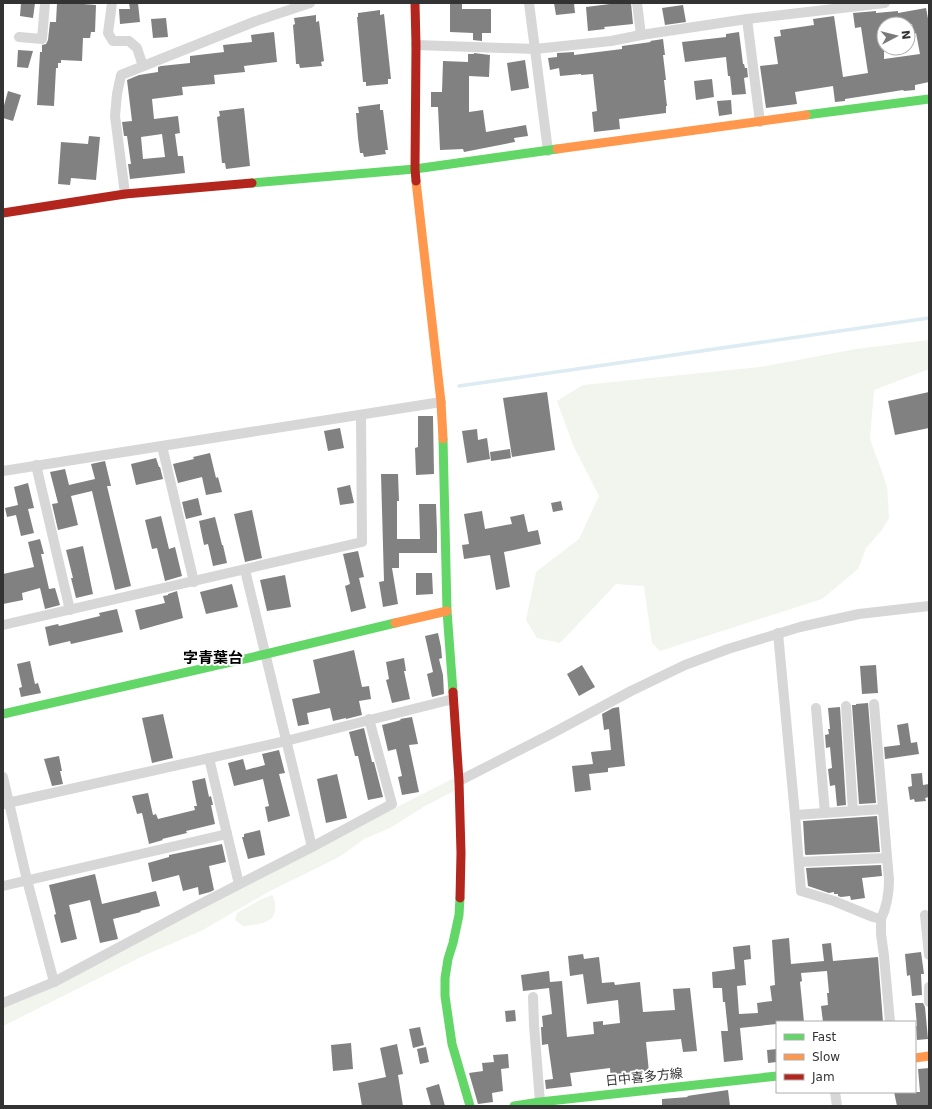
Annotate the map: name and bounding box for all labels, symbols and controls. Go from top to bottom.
north arrow [876,16,916,56]
text: N [898,29,912,40]
district label: 字青葉台 [183,649,243,667]
legend [776,1021,916,1093]
text: Fast [812,1030,836,1044]
text: Slow [812,1050,840,1064]
street label: 日中喜多方線 [604,1065,684,1089]
text: Jam [811,1070,835,1084]

